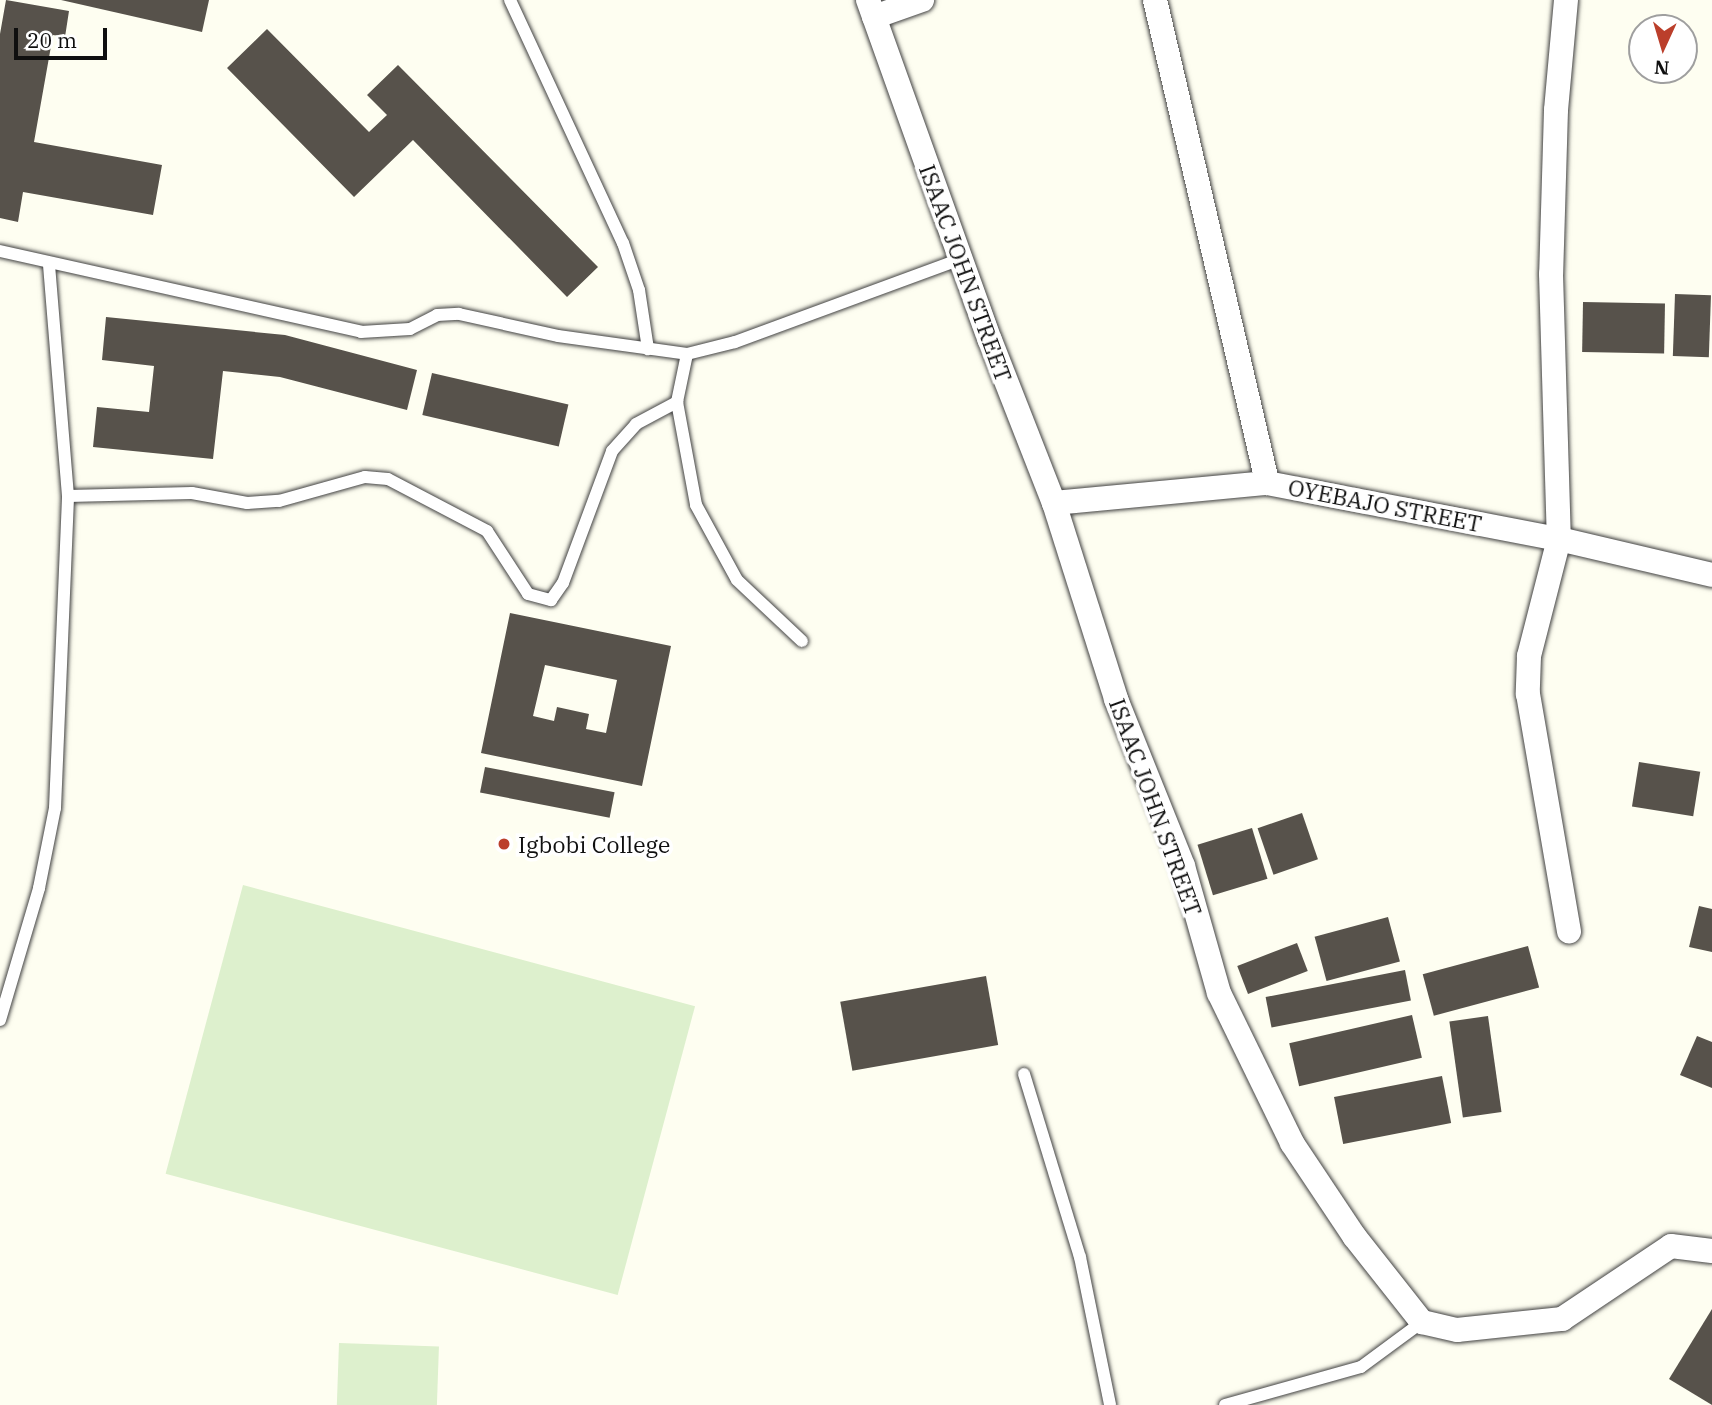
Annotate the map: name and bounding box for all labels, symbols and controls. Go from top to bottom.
scale bar [18,14,110,58]
north arrow [1628,14,1698,84]
text: 20 m [27,26,77,54]
text: N [1653,55,1670,80]
street label: ISAAC JOHN STREET [914,161,1018,385]
street label: OYEBAJO STREET [1286,473,1484,537]
street label: ISAAC JOHN STREET [1104,695,1208,919]
place label: Igbobi College [518,830,670,858]
marker: Igbobi College [496,836,512,852]

